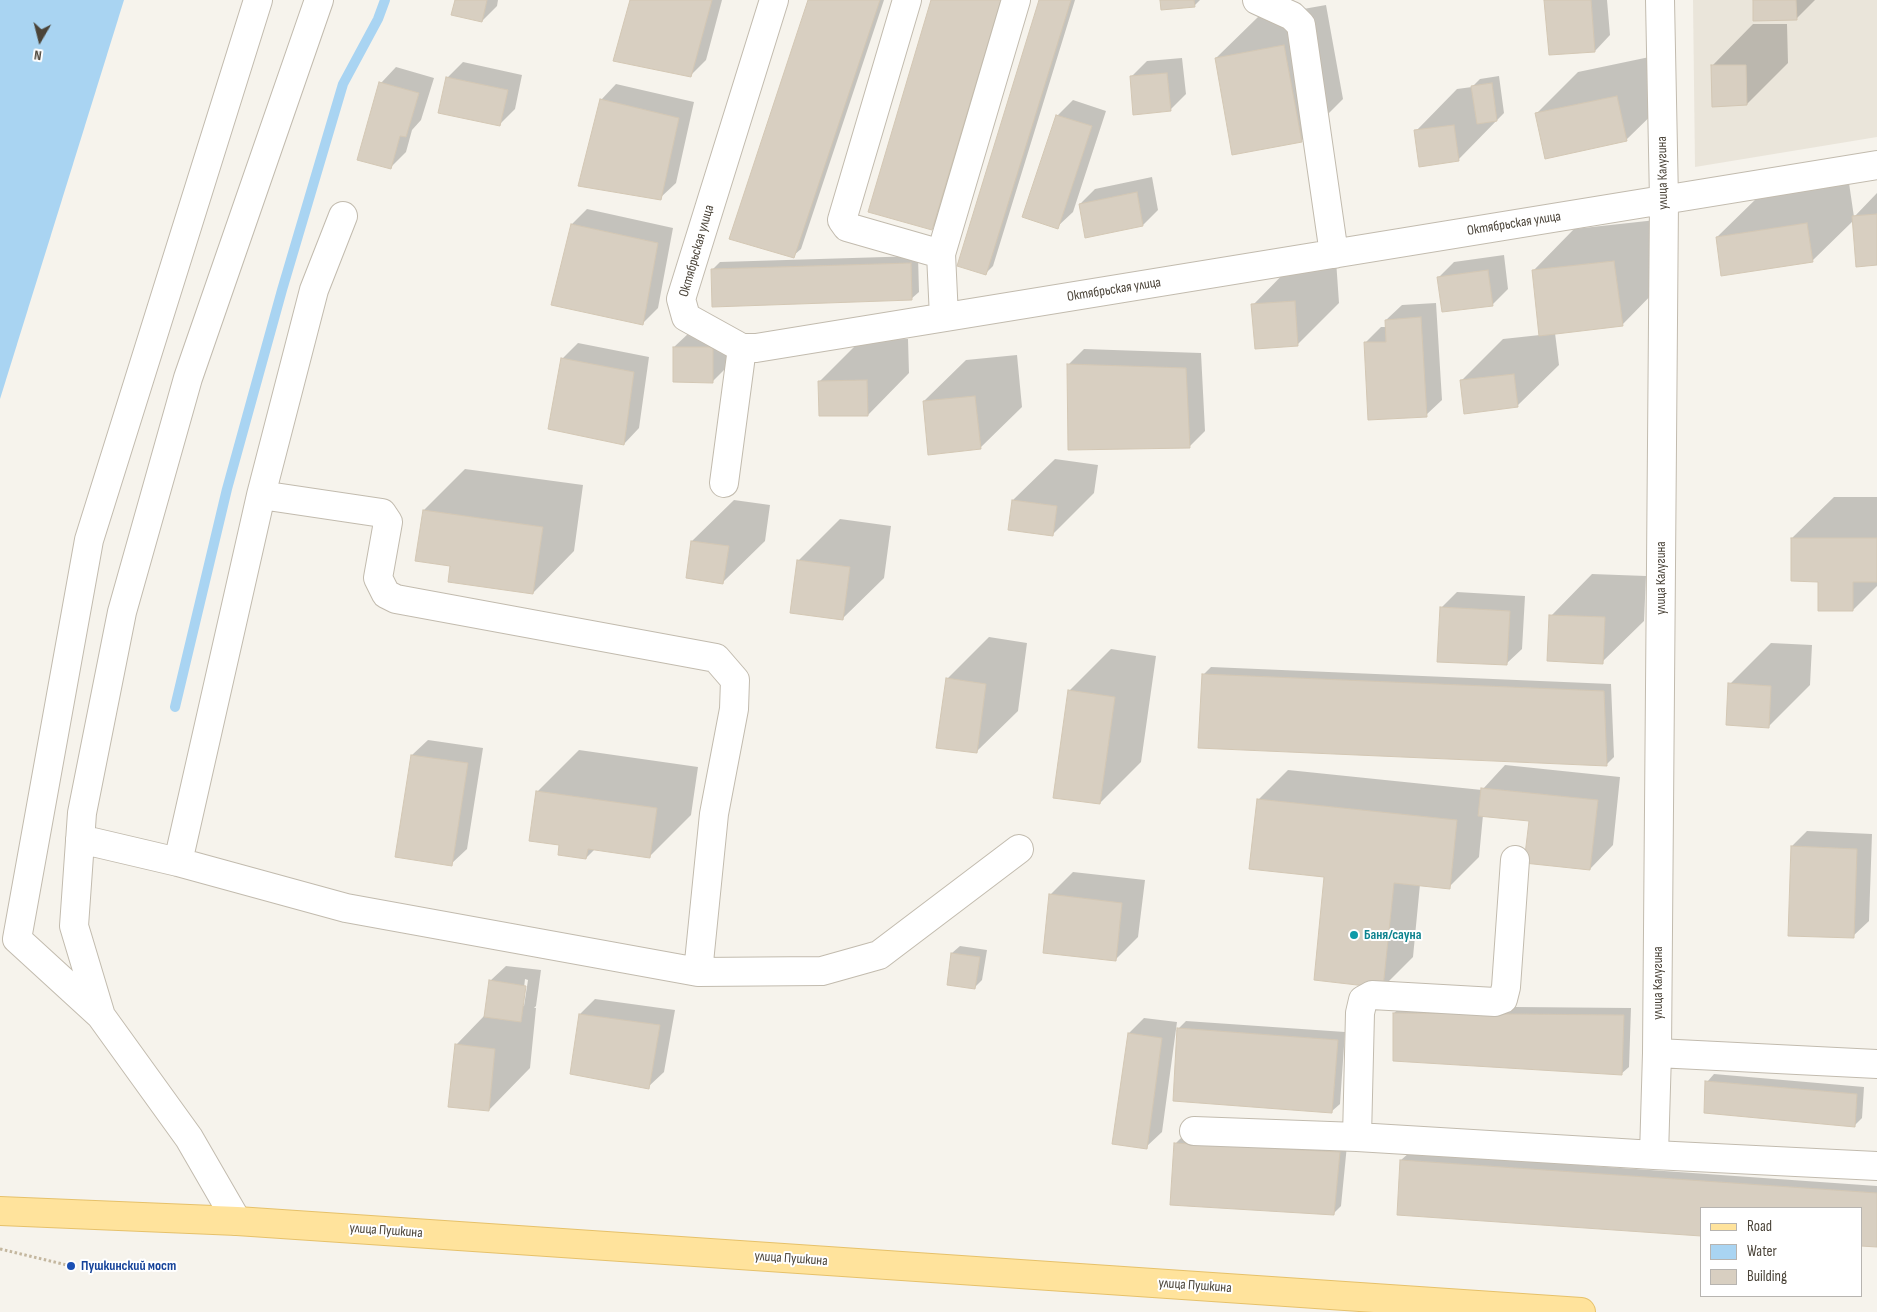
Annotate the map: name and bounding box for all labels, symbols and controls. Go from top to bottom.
north arrow [15,15,65,65]
text: N [33,46,43,64]
street label: улица Калугина [1654,136,1672,210]
street label: Октябрьская улица [676,203,718,299]
street label: Октябрьская улица [1466,208,1562,240]
street label: Октябрьская улица [1066,274,1162,306]
street label: улица Калугина [1653,541,1669,615]
place label: Баня/сауна [1364,927,1421,943]
marker: Баня/сауна [1348,929,1360,941]
street label: улица Калугина [1650,946,1666,1020]
legend [1700,1207,1862,1297]
text: Road [1747,1217,1772,1236]
street label: улица Пушкина [349,1220,423,1242]
text: Water [1747,1242,1777,1261]
street label: улица Пушкина [754,1248,828,1270]
place label: Пушкинский мост [81,1258,176,1274]
marker: Пушкинский мост [65,1260,77,1272]
text: Building [1747,1267,1787,1286]
street label: улица Пушкина [1158,1275,1232,1297]

